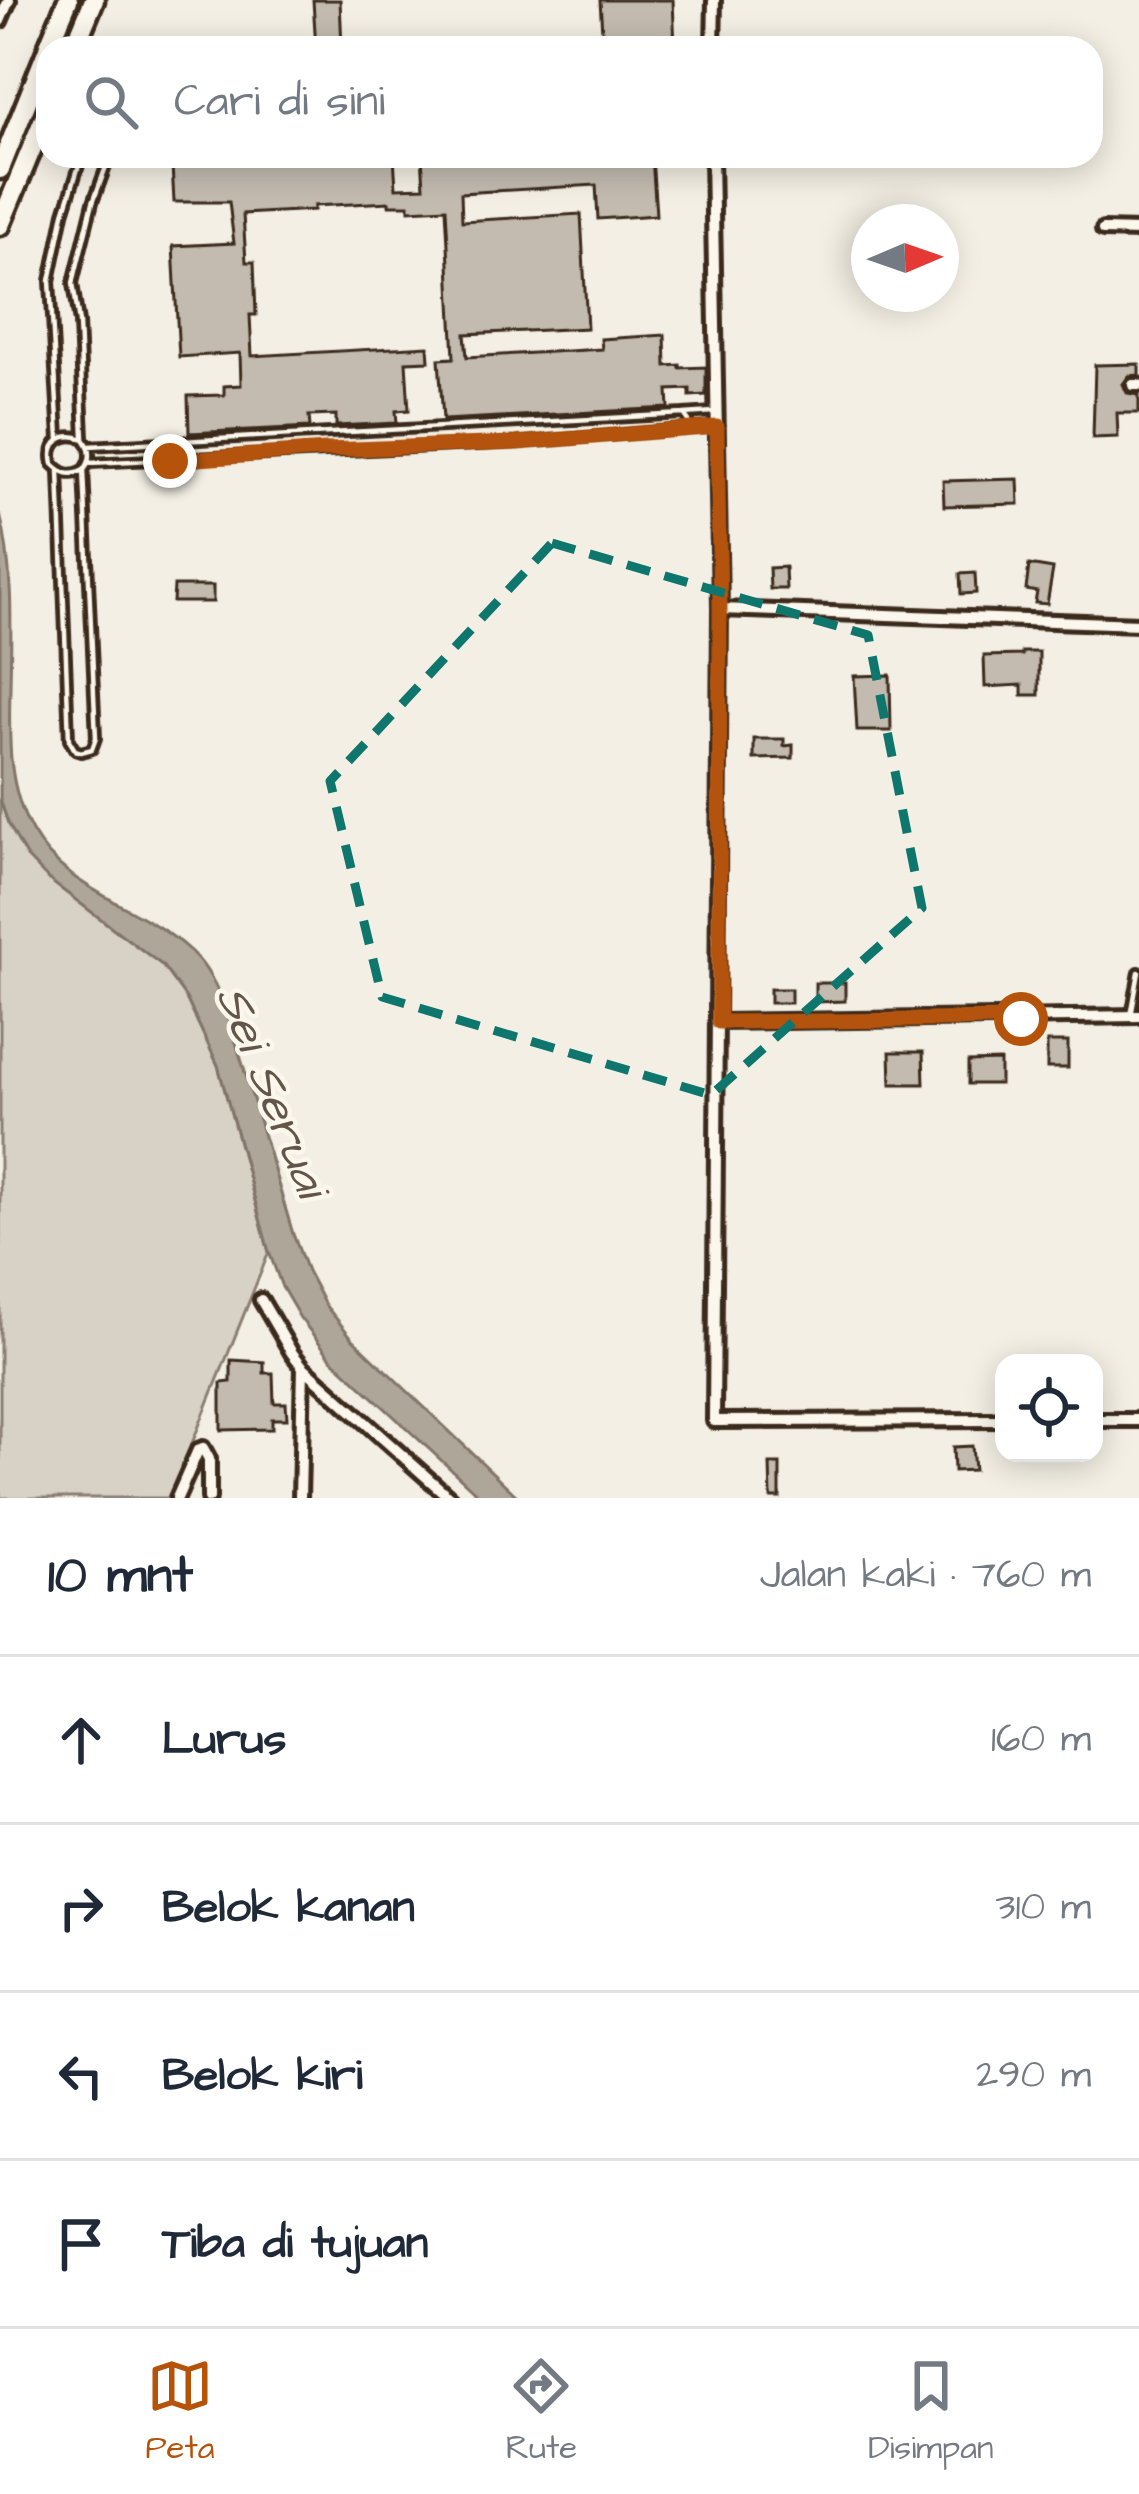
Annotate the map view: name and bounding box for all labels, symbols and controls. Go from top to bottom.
search box [36,36,1103,168]
icon: search [78,69,144,135]
text: Cari di sini [174,71,385,133]
north arrow [851,204,959,312]
route end [143,434,197,488]
water label: Sei Seruai [199,976,346,1212]
route start [994,992,1048,1046]
map controls [995,1354,1103,1462]
button: locate [995,1354,1103,1462]
text: 10 mnt [48,1541,193,1612]
text: Jalan kaki · 760 m [760,1549,1091,1603]
icon: ahead [48,1707,114,1773]
text: Lurus [162,1709,286,1771]
text: 160 m [991,1713,1091,1767]
icon: right [48,1875,114,1941]
text: Belok kanan [162,1877,415,1939]
text: 310 m [996,1881,1091,1935]
icon: left [48,2043,114,2109]
text: Belok kiri [162,2045,362,2107]
text: 290 m [976,2049,1091,2103]
icon: arrive [48,2211,114,2277]
text: Tiba di tujuan [162,2213,428,2275]
tab: Peta [146,2353,215,2471]
tab: Rute [506,2353,577,2471]
tab: Disimpan [868,2353,993,2471]

